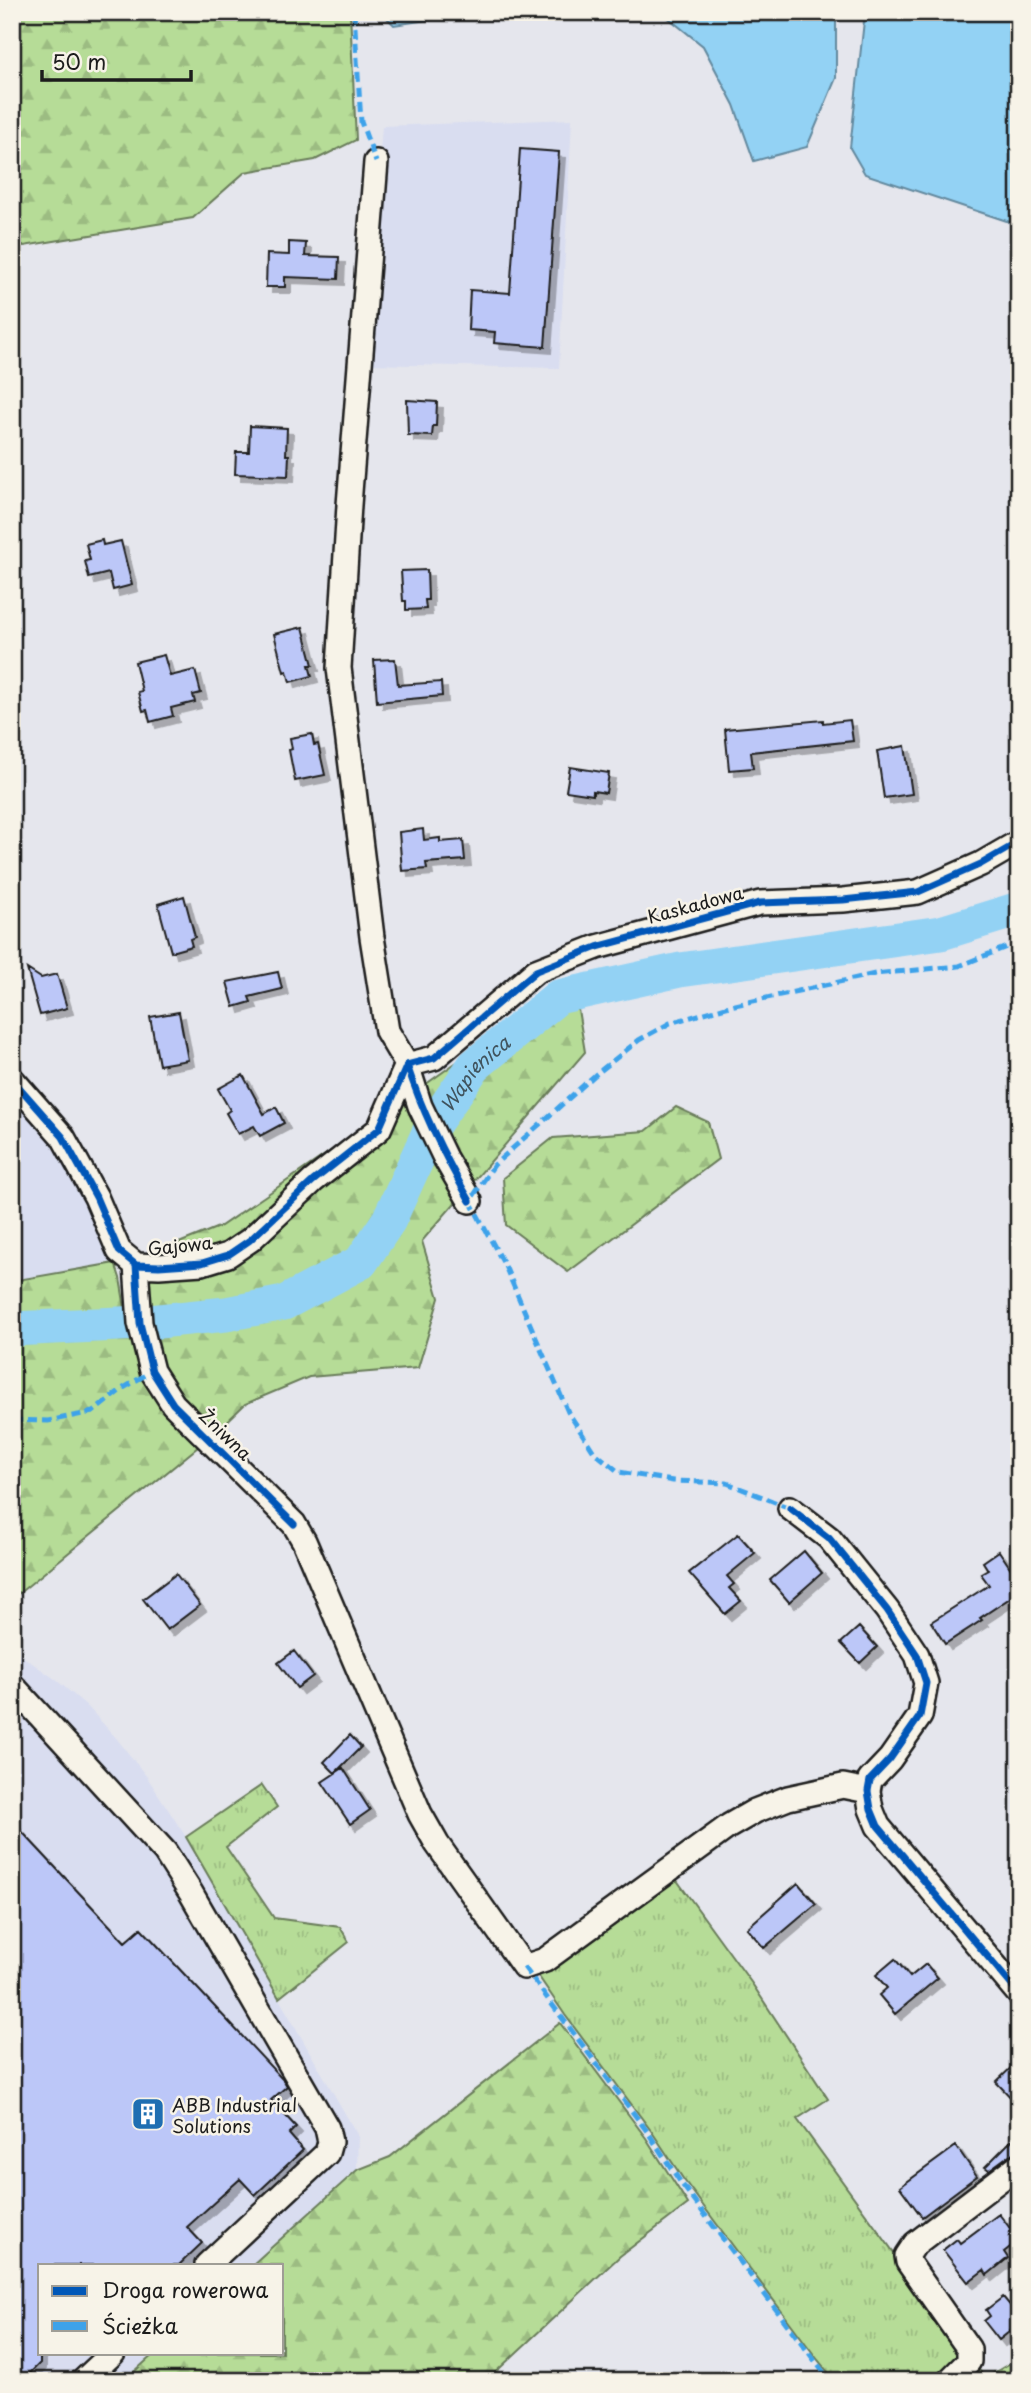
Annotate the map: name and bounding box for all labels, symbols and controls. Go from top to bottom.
scale bar [42,38,191,82]
text: 50 m [52,45,106,77]
street label: Kaskadowa [644,878,747,930]
water label: Wapienica [433,1028,516,1117]
street label: Gajowa [146,1228,215,1262]
street label: Żniwna [194,1402,259,1467]
place label: ABB Industrial Solutions [172,2091,297,2139]
building icon: ABB Industrial Solutions [129,2095,167,2133]
legend [38,2264,284,2354]
text: Droga rowerowa [102,2273,268,2305]
text: Ścieżka [102,2309,178,2341]

